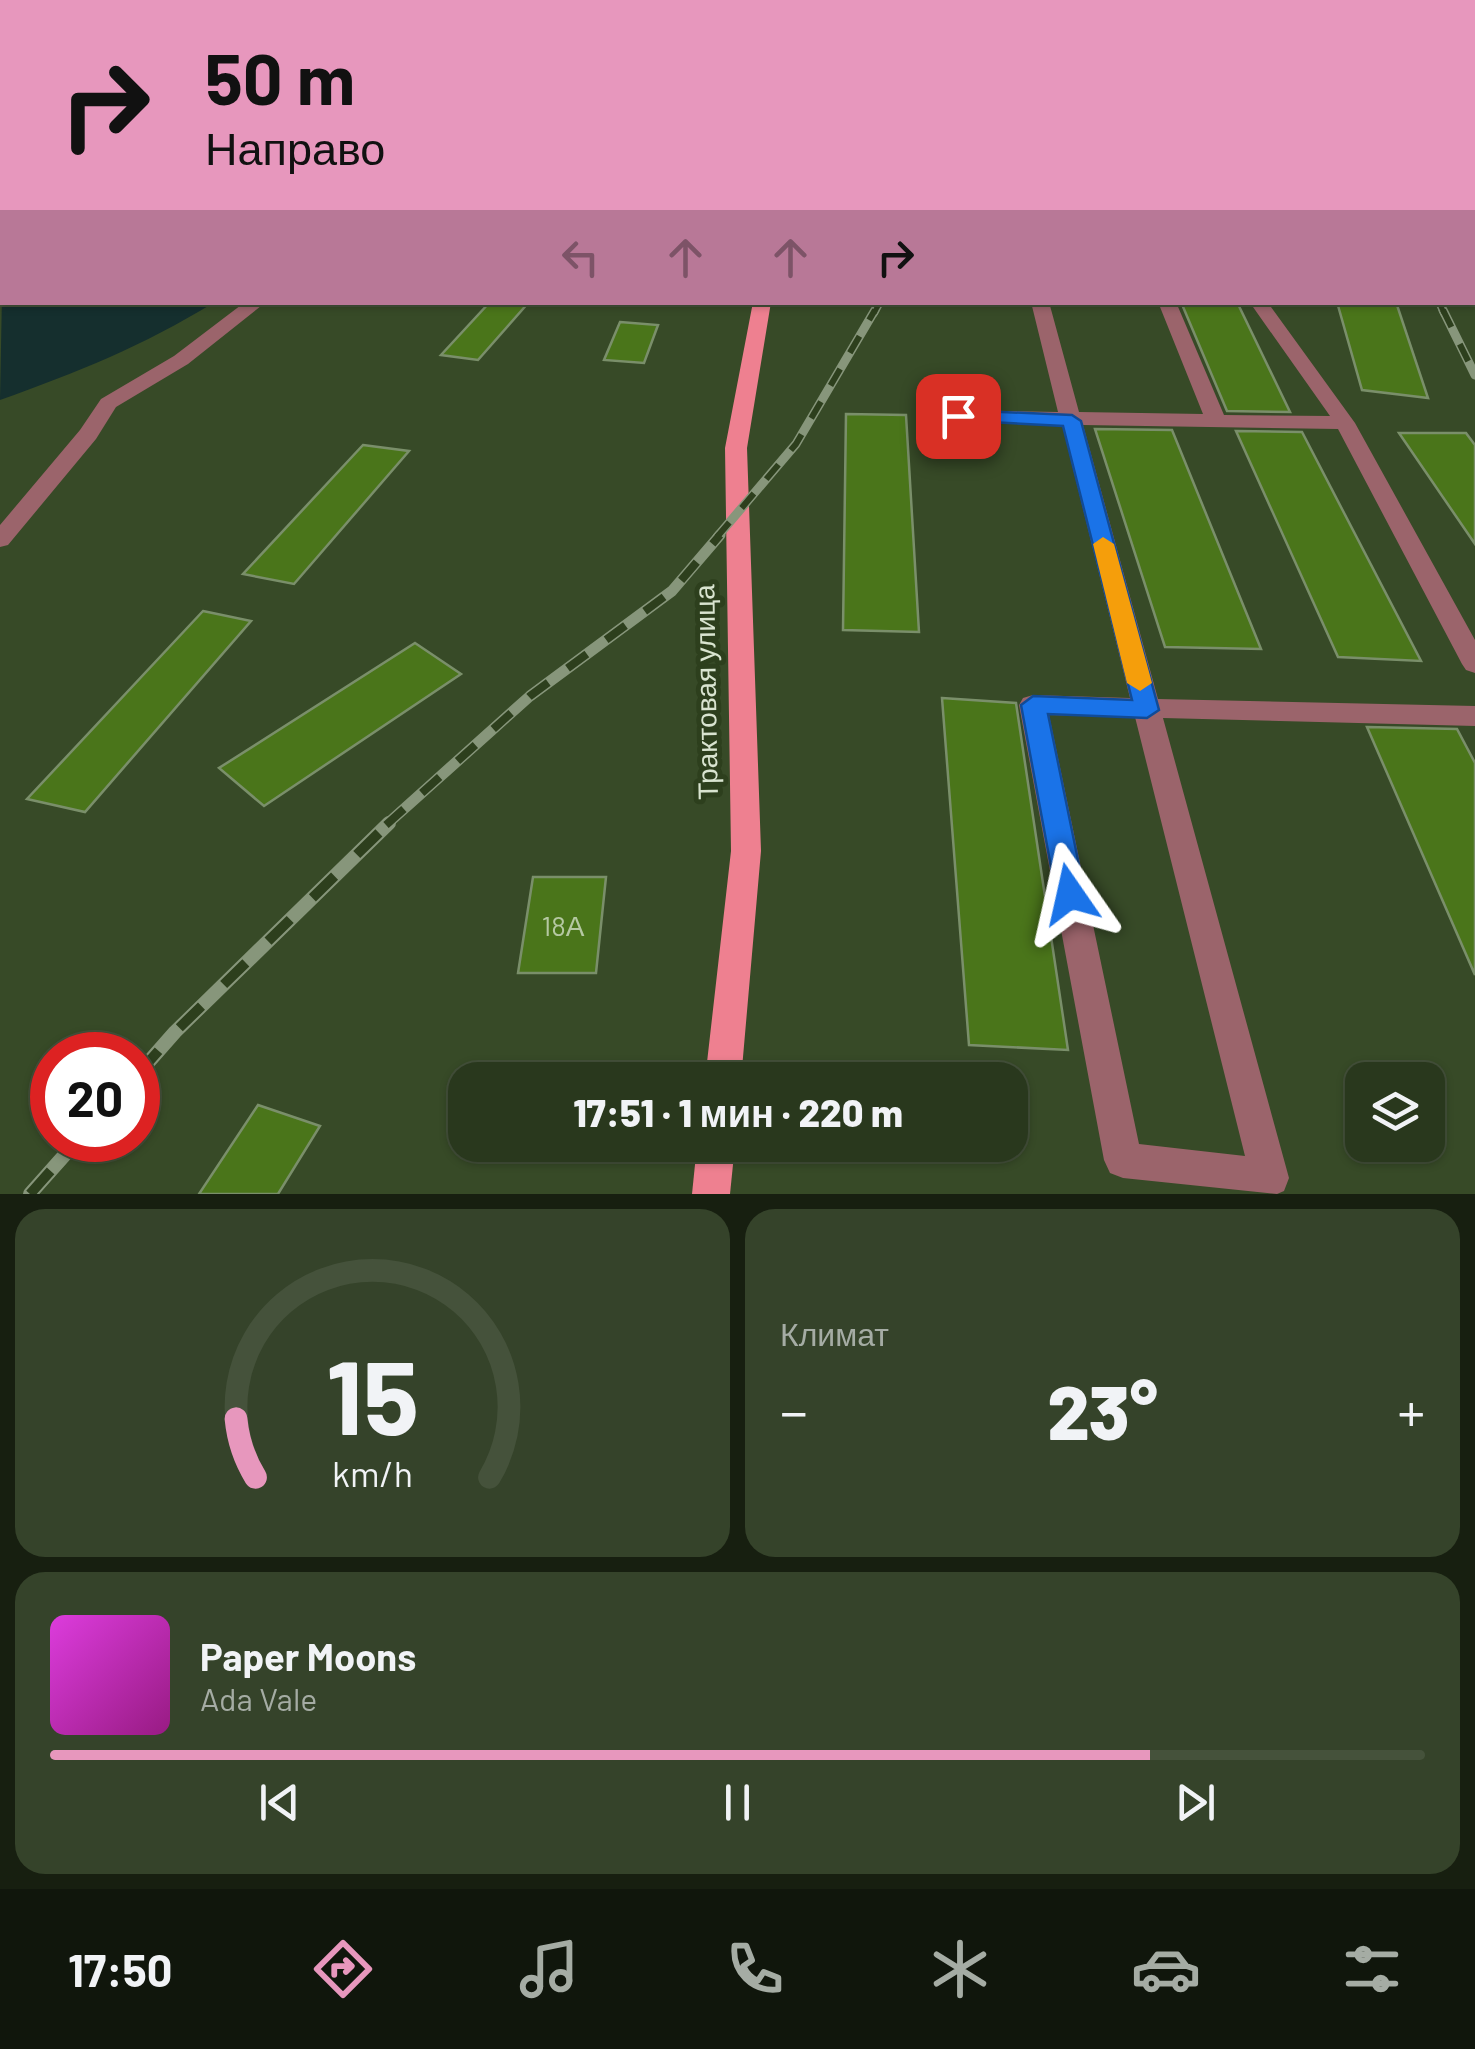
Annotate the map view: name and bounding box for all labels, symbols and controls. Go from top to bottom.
text: 50 m [205,35,355,119]
icon: right [40,40,170,170]
text: Направо [205,120,385,174]
icon: left [553,230,608,285]
icon: ahead [658,230,713,285]
icon: ahead [763,230,818,285]
icon: right [868,230,923,285]
pin [916,374,1001,459]
icon: arrive [931,389,986,444]
street label: Трактовая улица [686,584,724,800]
position arrow [1018,842,1122,946]
house number: 18А [541,908,585,942]
speed limit sign: 20 [30,1032,160,1162]
map controls [1345,1062,1445,1162]
button: layers [1345,1062,1445,1162]
text: 17:51 · 1 мин · 220 m [573,1089,903,1135]
text: Климат [780,1314,889,1352]
text: 15 [326,1331,419,1456]
text: 23° [1047,1365,1158,1455]
text: − [780,1377,808,1443]
text: + [1397,1377,1425,1443]
text: km/h [332,1451,413,1494]
text: Paper Moons [200,1633,416,1679]
text: Ada Vale [200,1679,317,1717]
icon: previous [252,1775,307,1830]
icon: pause [710,1775,765,1830]
icon: next [1168,1775,1223,1830]
icon: directions [308,1934,378,2004]
icon: music [514,1934,584,2004]
icon: phone [720,1934,790,2004]
icon: climate [925,1934,995,2004]
icon: car [1131,1934,1201,2004]
icon: filters [1337,1934,1407,2004]
text: 17:50 [68,1942,172,1996]

